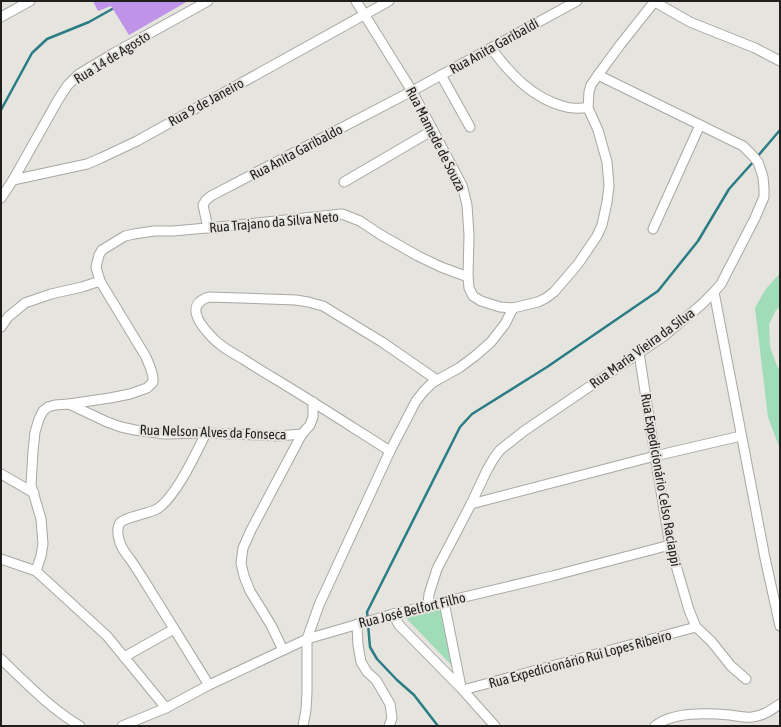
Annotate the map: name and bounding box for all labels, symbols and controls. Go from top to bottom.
street label: Rua Anita Garibaldi [447,15,541,77]
street label: Rua 14 de Agosto [71,27,153,87]
street label: Rua 9 de Janeiro [166,75,246,129]
street label: Rua Mamede de Souza [403,84,469,194]
street label: Rua Anita Garibaldo [247,121,345,183]
street label: Rua Trajano da Silva Neto [209,208,339,236]
street label: Rua Maria Vieira da Silva [586,305,698,391]
street label: Rua Expedicionário Celso Raciappi [638,392,684,568]
street label: Rua Nelson Alves da Fonseca [139,421,287,443]
street label: Rua José Belfort Filho [357,589,467,631]
street label: Rua Expedicionário Rui Lopes Ribeiro [487,627,673,691]

